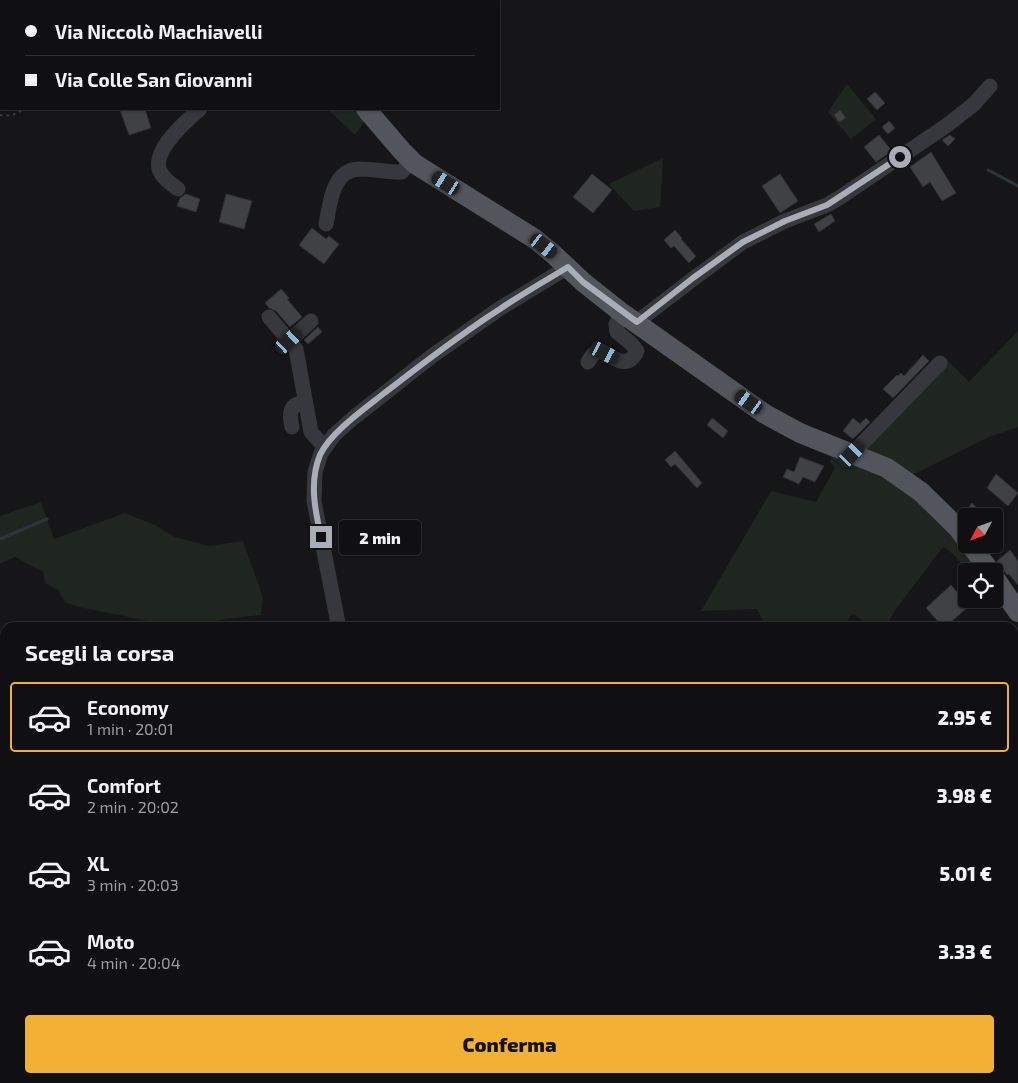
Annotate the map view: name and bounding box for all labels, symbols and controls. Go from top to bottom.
text: Via Niccolò Machiavelli [55,20,262,43]
text: Via Colle San Giovanni [55,68,253,91]
route start [889,146,911,168]
car [429,169,462,197]
car [527,231,560,261]
car [272,325,305,357]
car [588,340,621,366]
car [732,387,765,417]
car [836,438,867,470]
north arrow [958,508,1002,552]
map controls [958,508,1003,608]
callout: 2 min [338,520,421,554]
route end [310,526,332,548]
text: 2 min [359,528,401,547]
button: locate [958,563,1003,608]
text: Scegli la corsa [25,639,174,665]
icon: car [27,695,72,740]
text: Economy [87,696,169,719]
text: 2.95 € [938,706,992,729]
text: 1 min · 20:01 [87,719,174,738]
icon: car [27,773,72,818]
text: Comfort [87,774,161,797]
text: 3.98 € [937,784,992,807]
text: 2 min · 20:02 [87,797,179,816]
icon: car [27,851,72,896]
text: XL [87,852,109,875]
text: 5.01 € [939,862,992,885]
text: 3 min · 20:03 [87,875,179,894]
icon: car [27,929,72,974]
text: Moto [87,930,135,953]
text: 3.33 € [938,940,992,963]
text: 4 min · 20:04 [87,953,181,972]
button: Conferma [25,1015,994,1073]

